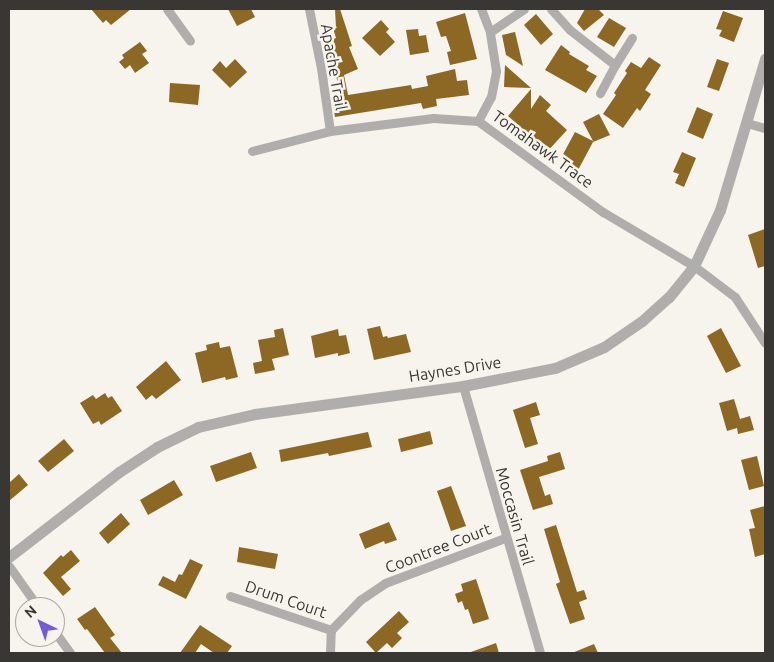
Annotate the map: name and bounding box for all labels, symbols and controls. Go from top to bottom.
street label: Apache Trail [317,22,351,112]
street label: Tomahawk Trace [489,106,597,192]
street label: Haynes Drive [407,352,503,386]
street label: Moccasin Trail [492,465,538,567]
street label: Coontree Court [382,519,494,577]
street label: Drum Court [243,576,329,622]
north arrow [15,597,65,647]
text: N [21,602,40,621]

